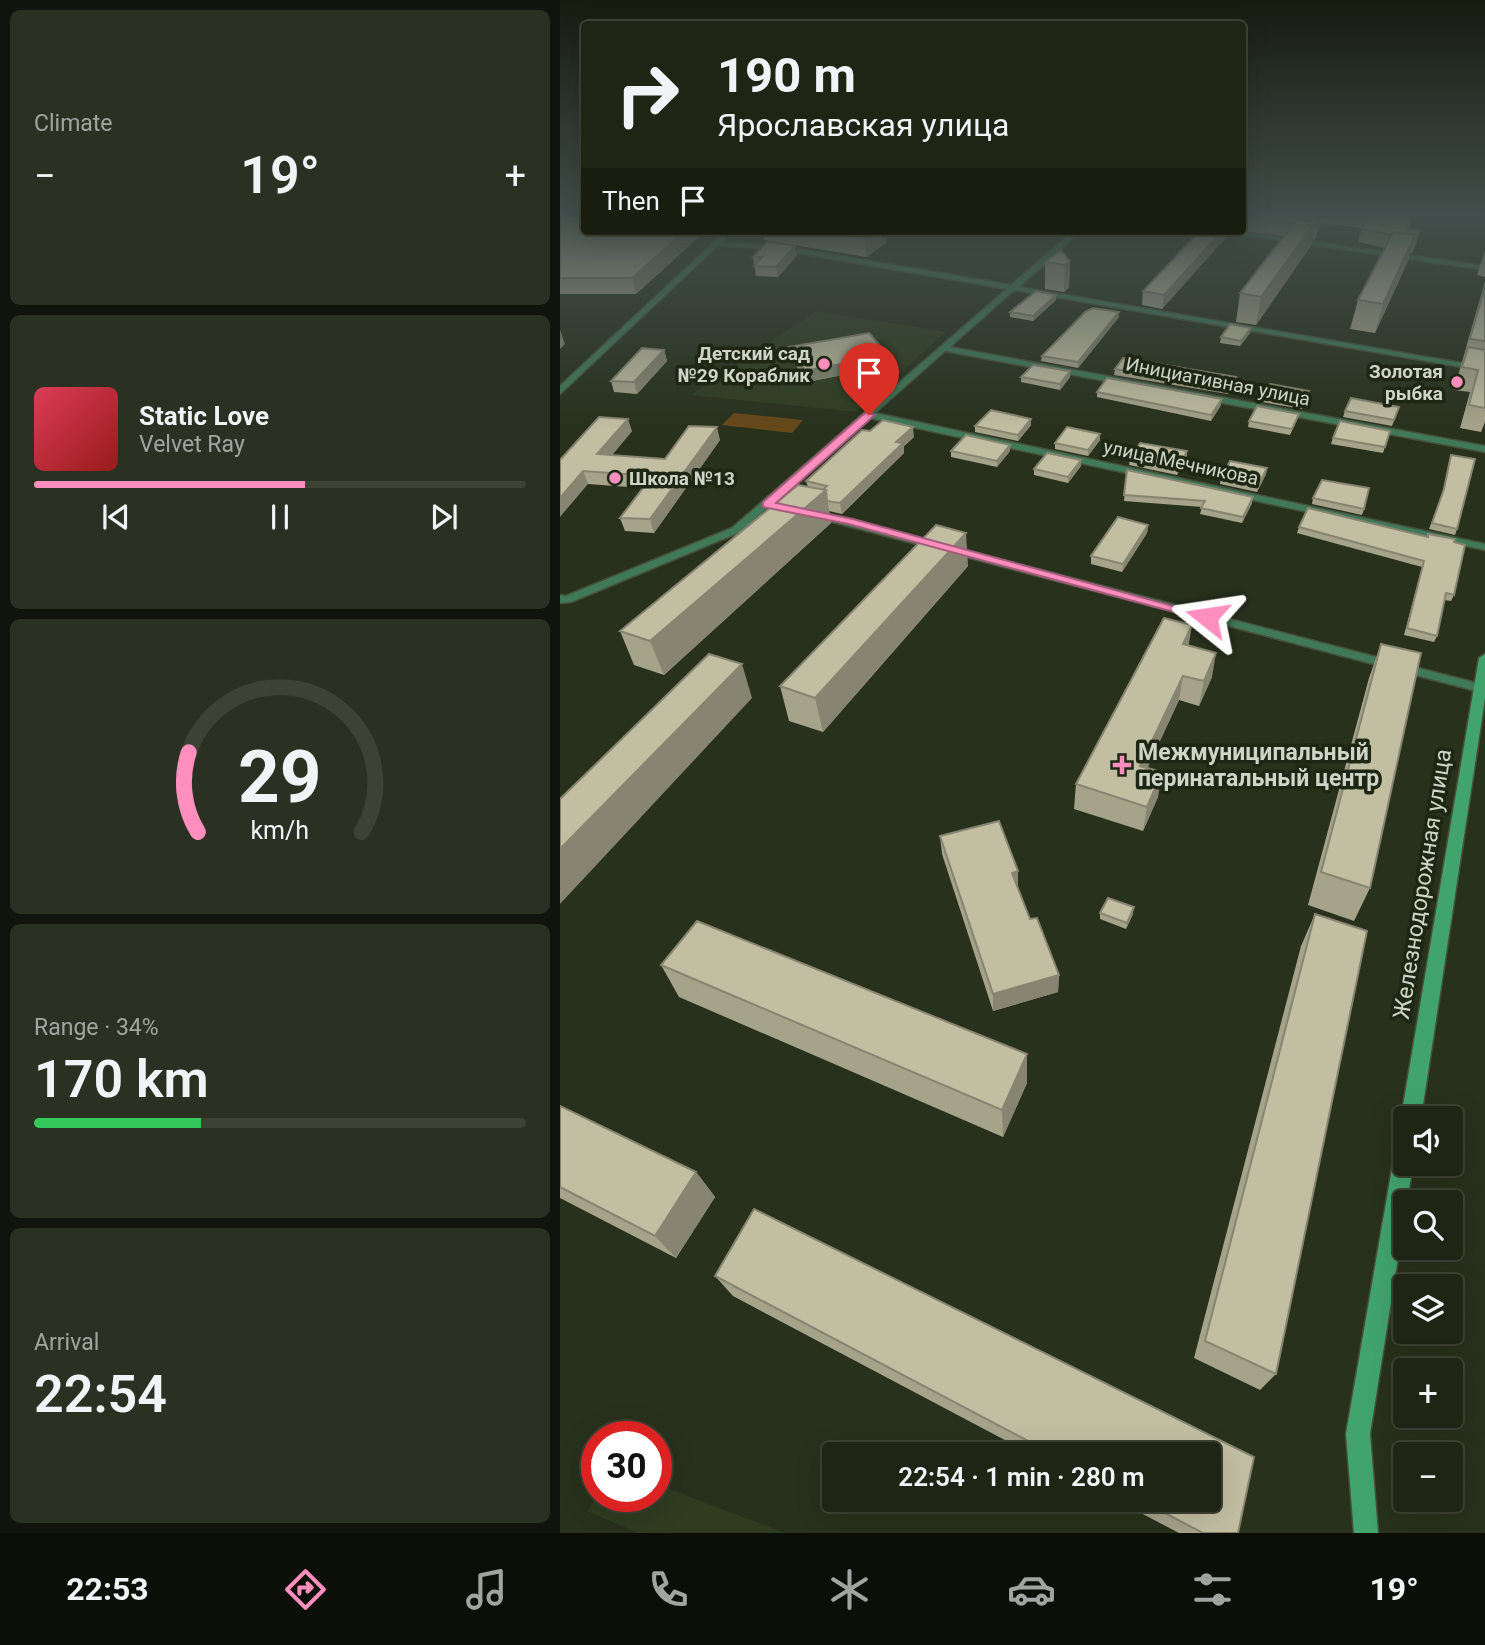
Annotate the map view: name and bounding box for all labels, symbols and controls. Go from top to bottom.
text: 190 m [717,47,856,104]
icon: right [602,49,693,140]
text: Ярославская улица [717,106,1009,144]
text: Climate [34,110,113,137]
text: 19° [240,145,320,206]
text: − [34,154,56,198]
text: + [504,154,526,198]
icon: arrive [674,182,712,220]
text: Then [602,186,660,216]
place label: Детский сад №29 Кораблик [678,342,810,387]
pin [839,343,899,415]
street label: Инициативная улица [1124,352,1312,411]
icon: arrive [850,354,888,392]
marker: Детский сад №29 Кораблик [816,356,832,372]
place label: Золотая рыбка [1369,360,1443,405]
marker: Золотая рыбка [1449,374,1465,390]
text: Static Love [139,401,269,431]
text: Velvet Ray [139,431,245,458]
street label: улица Мечникова [1101,435,1261,490]
place label: Школа №13 [629,467,735,490]
marker: Школа №13 [607,470,623,486]
icon: previous [97,498,135,536]
icon: pause [261,498,299,536]
icon: next [425,498,463,536]
position arrow [1170,580,1244,654]
text: 29 [238,735,322,821]
place label: Межмуниципальный перинатальный центр [1138,739,1379,792]
street label: Железнодорожная улица [1388,747,1457,1021]
marker: Межмуниципальный перинатальный центр [1112,755,1132,775]
text: km/h [251,816,309,845]
text: Range · 34% [34,1014,159,1041]
text: 170 km [34,1049,209,1110]
map controls [1393,1106,1463,1512]
button: sound [1393,1106,1463,1176]
button: search [1393,1190,1463,1260]
button: layers [1393,1274,1463,1344]
text: Arrival [34,1329,99,1356]
button: + [1393,1358,1463,1428]
text: 22:54 [34,1364,167,1425]
speed limit sign: 30 [581,1421,672,1512]
button: − [1393,1442,1463,1512]
text: 22:54 · 1 min · 280 m [898,1462,1145,1492]
icon: directions [281,1565,330,1614]
icon: music [462,1565,511,1614]
icon: phone [644,1565,693,1614]
icon: climate [825,1565,874,1614]
icon: car [1007,1565,1056,1614]
icon: filters [1188,1565,1237,1614]
text: 22:53 [66,1570,149,1608]
text: 19° [1370,1570,1419,1608]

